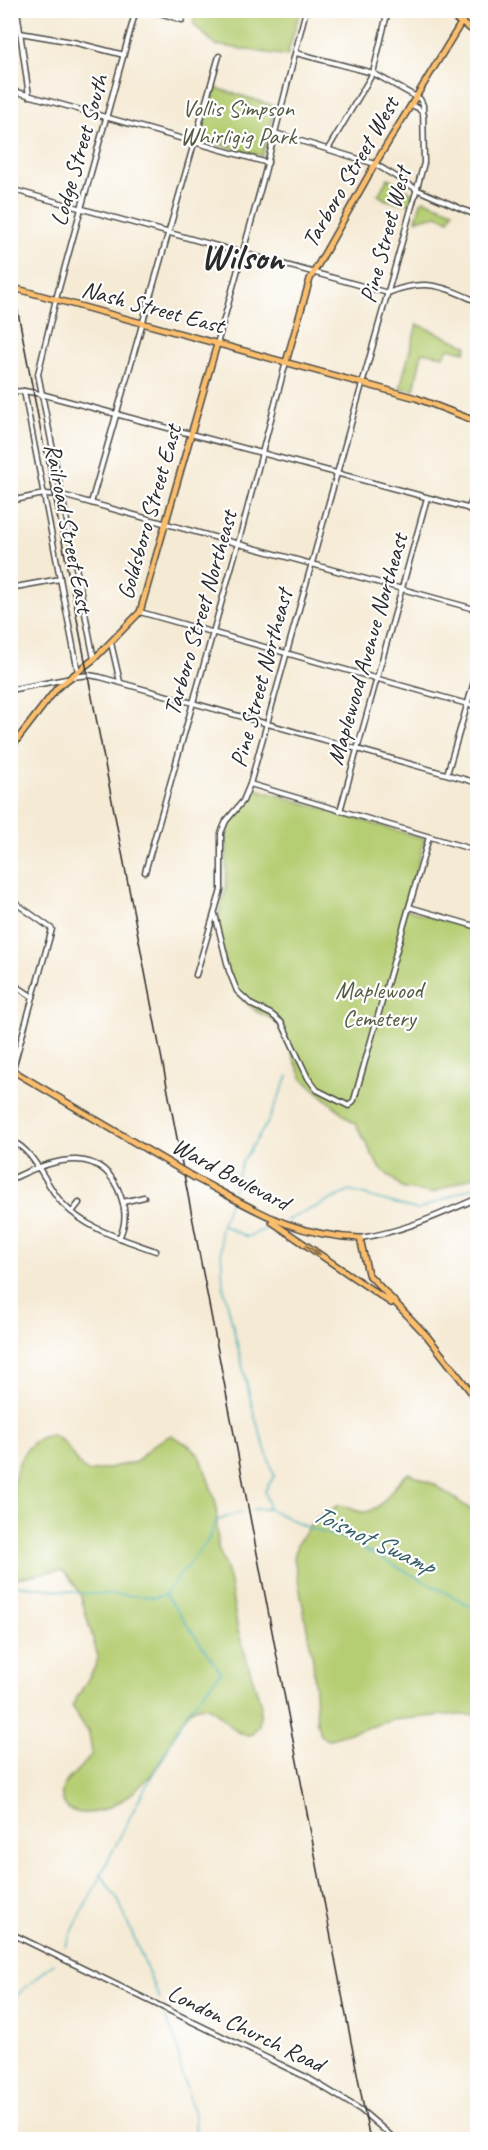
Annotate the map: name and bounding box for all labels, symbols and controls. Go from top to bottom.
street label: Lodge Street South [43,69,115,229]
street label: Tarboro Street West [295,90,406,253]
park label: Vollis Simpson Whirligig Park [180,93,298,151]
street label: Pine Street West [353,161,418,306]
district label: Wilson [201,234,286,280]
street label: Nash Street East [79,274,229,341]
street label: Goldsboro Street East [110,419,189,603]
street label: Railroad Street East [38,441,101,617]
street label: Tarboro Street Northeast [156,505,244,719]
street label: Maplewood Avenue Northeast [320,528,415,768]
street label: Pine Street Northeast [223,583,300,770]
park label: Maplewood Cemetery [335,975,426,1033]
street label: Ward Boulevard [167,1131,298,1219]
one-way arrow [305,1244,321,1256]
water label: Toisnot Swamp [308,1497,443,1583]
street label: London Church Road [163,1977,332,2080]

